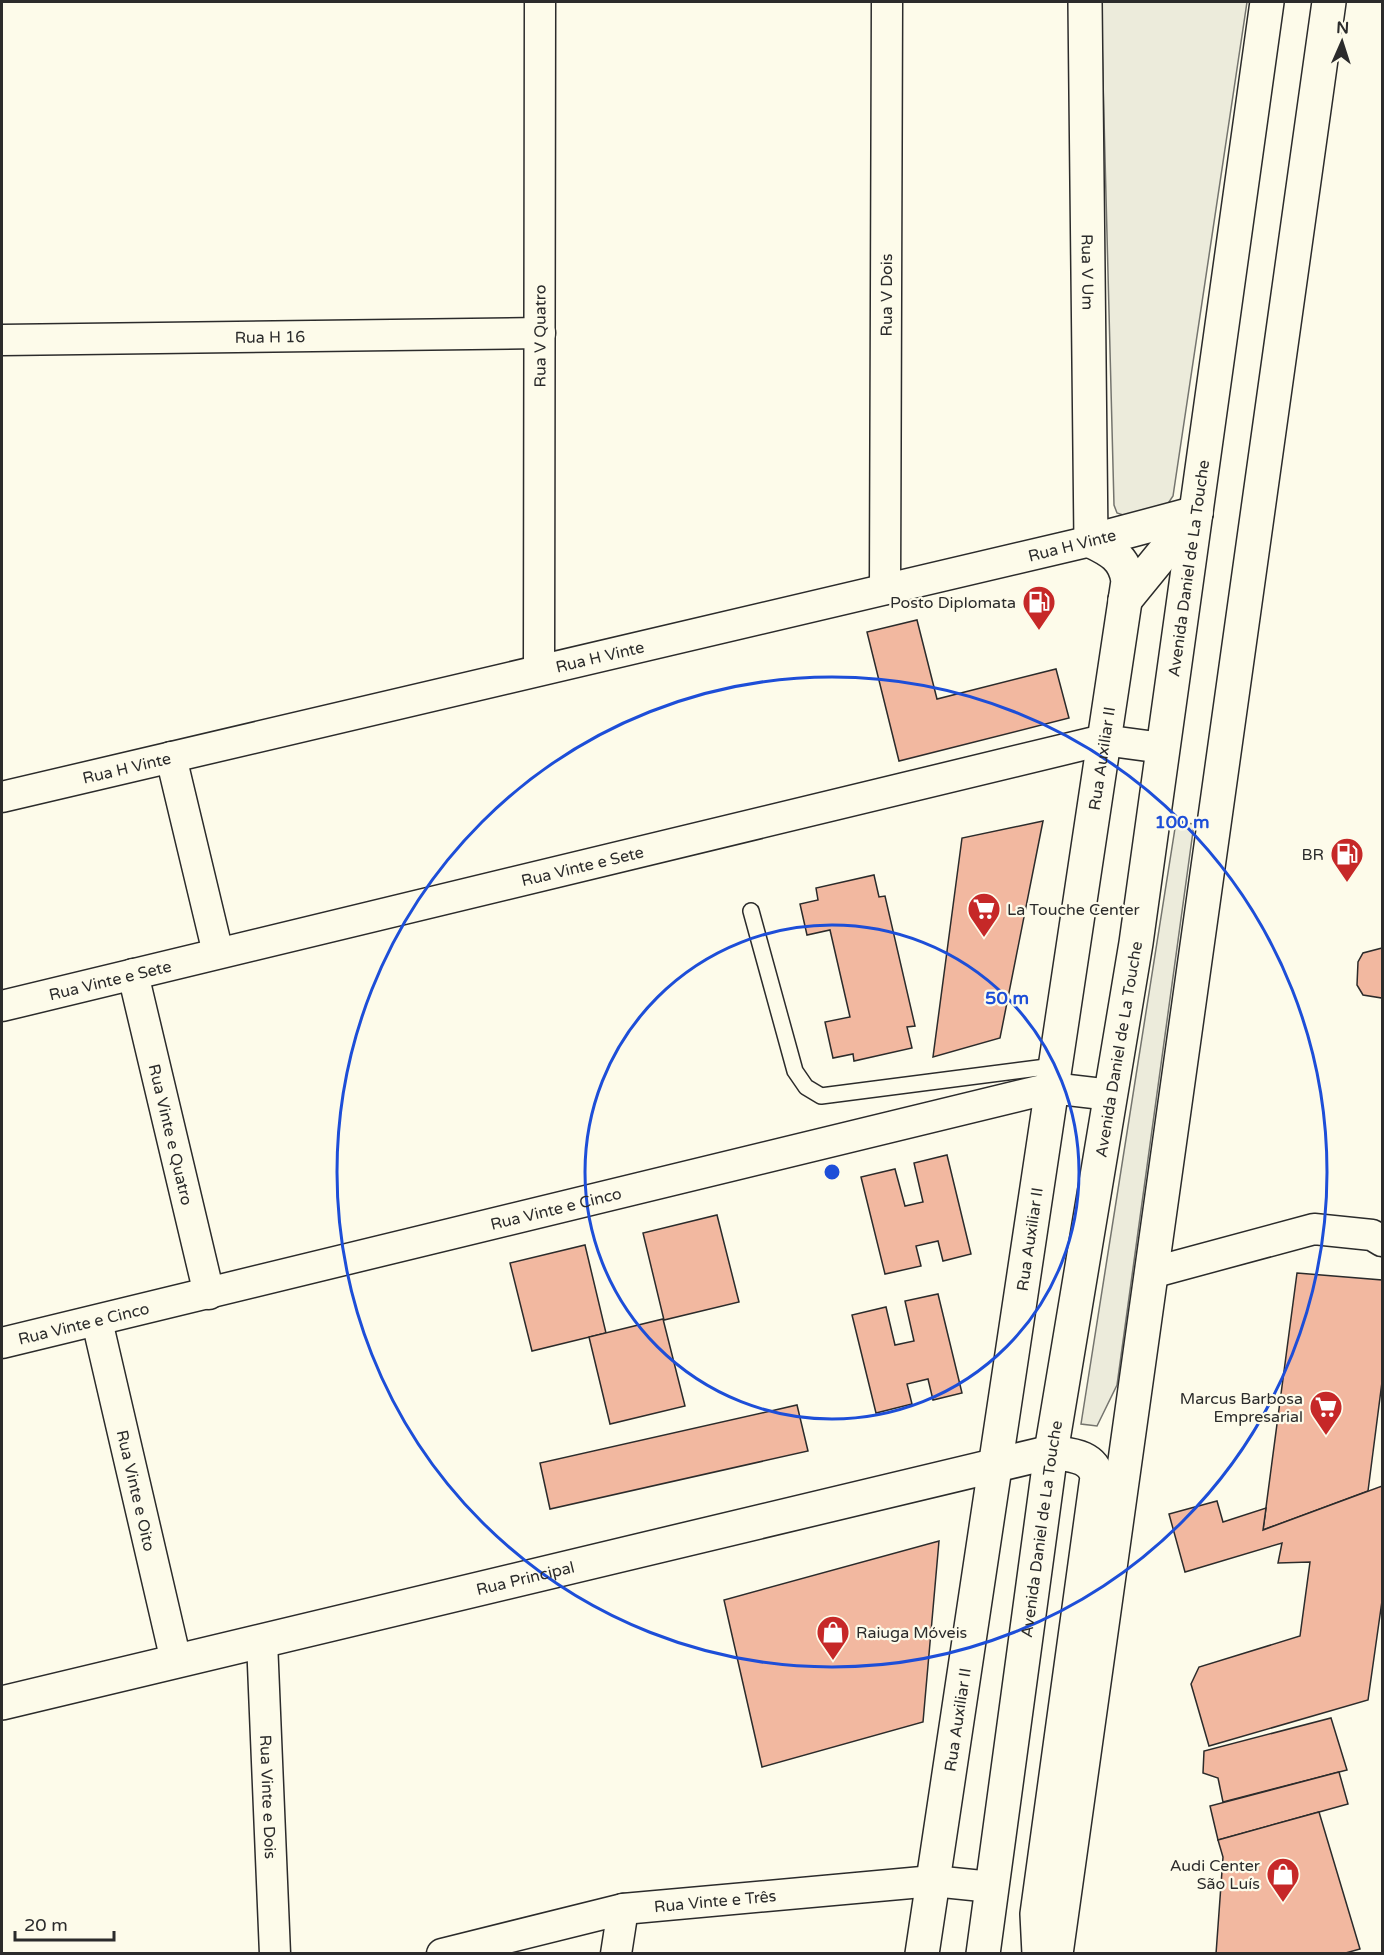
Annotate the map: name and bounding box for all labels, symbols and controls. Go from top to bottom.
north arrow [1312,12,1372,72]
text: N [1336,18,1350,38]
street label: Rua V Um [1077,234,1097,310]
street label: Rua V Dois [877,254,897,336]
street label: Rua V Quatro [530,285,551,387]
street label: Rua H 16 [235,327,305,348]
street label: Avenida Daniel de La Touche [1164,459,1214,678]
street label: Rua H Vinte [1026,525,1118,567]
fuel station icon: Posto Diplomata [1021,584,1057,631]
place label: Posto Diplomata [890,593,1016,613]
street label: Rua H Vinte [554,637,646,678]
street label: Rua Auxiliar II [1085,705,1120,812]
street label: Rua H Vinte [81,749,173,789]
text: 100 m [1154,811,1210,833]
fuel station icon: BR [1329,836,1365,883]
street label: Rua Vinte e Sete [519,842,646,891]
place label: BR [1302,845,1324,865]
supermarket icon: La Touche Center [966,891,1002,938]
place label: La Touche Center [1007,900,1141,920]
street label: Avenida Daniel de La Touche [1091,940,1147,1159]
street label: Rua Vinte e Sete [47,956,173,1005]
text: 50 m [985,987,1029,1009]
street label: Rua Vinte e Quatro [144,1062,197,1207]
centre of rings [822,1162,842,1182]
street label: Rua Vinte e Cinco [488,1184,624,1235]
street label: Rua Auxiliar II [1013,1186,1048,1292]
street label: Rua Vinte e Cinco [16,1299,152,1350]
place label: Marcus Barbosa Empresarial [1180,1389,1303,1427]
supermarket icon: Marcus Barbosa Empresarial [1308,1389,1344,1436]
street label: Avenida Daniel de La Touche [1017,1419,1067,1639]
street label: Rua Vinte e Oito [112,1428,159,1553]
street label: Rua Principal [474,1557,577,1600]
shop icon: Raiuga Móveis [815,1614,851,1661]
place label: Raiuga Móveis [856,1623,967,1643]
street label: Rua Auxiliar II [941,1667,976,1773]
street label: Rua Vinte e Dois [255,1734,280,1859]
place label: Audi Center São Luís [1170,1856,1261,1894]
shop icon: Audi Center São Luís [1265,1856,1301,1903]
street label: Rua Vinte e Três [653,1886,777,1917]
scale bar [15,1904,114,1942]
text: 20 m [24,1914,68,1936]

